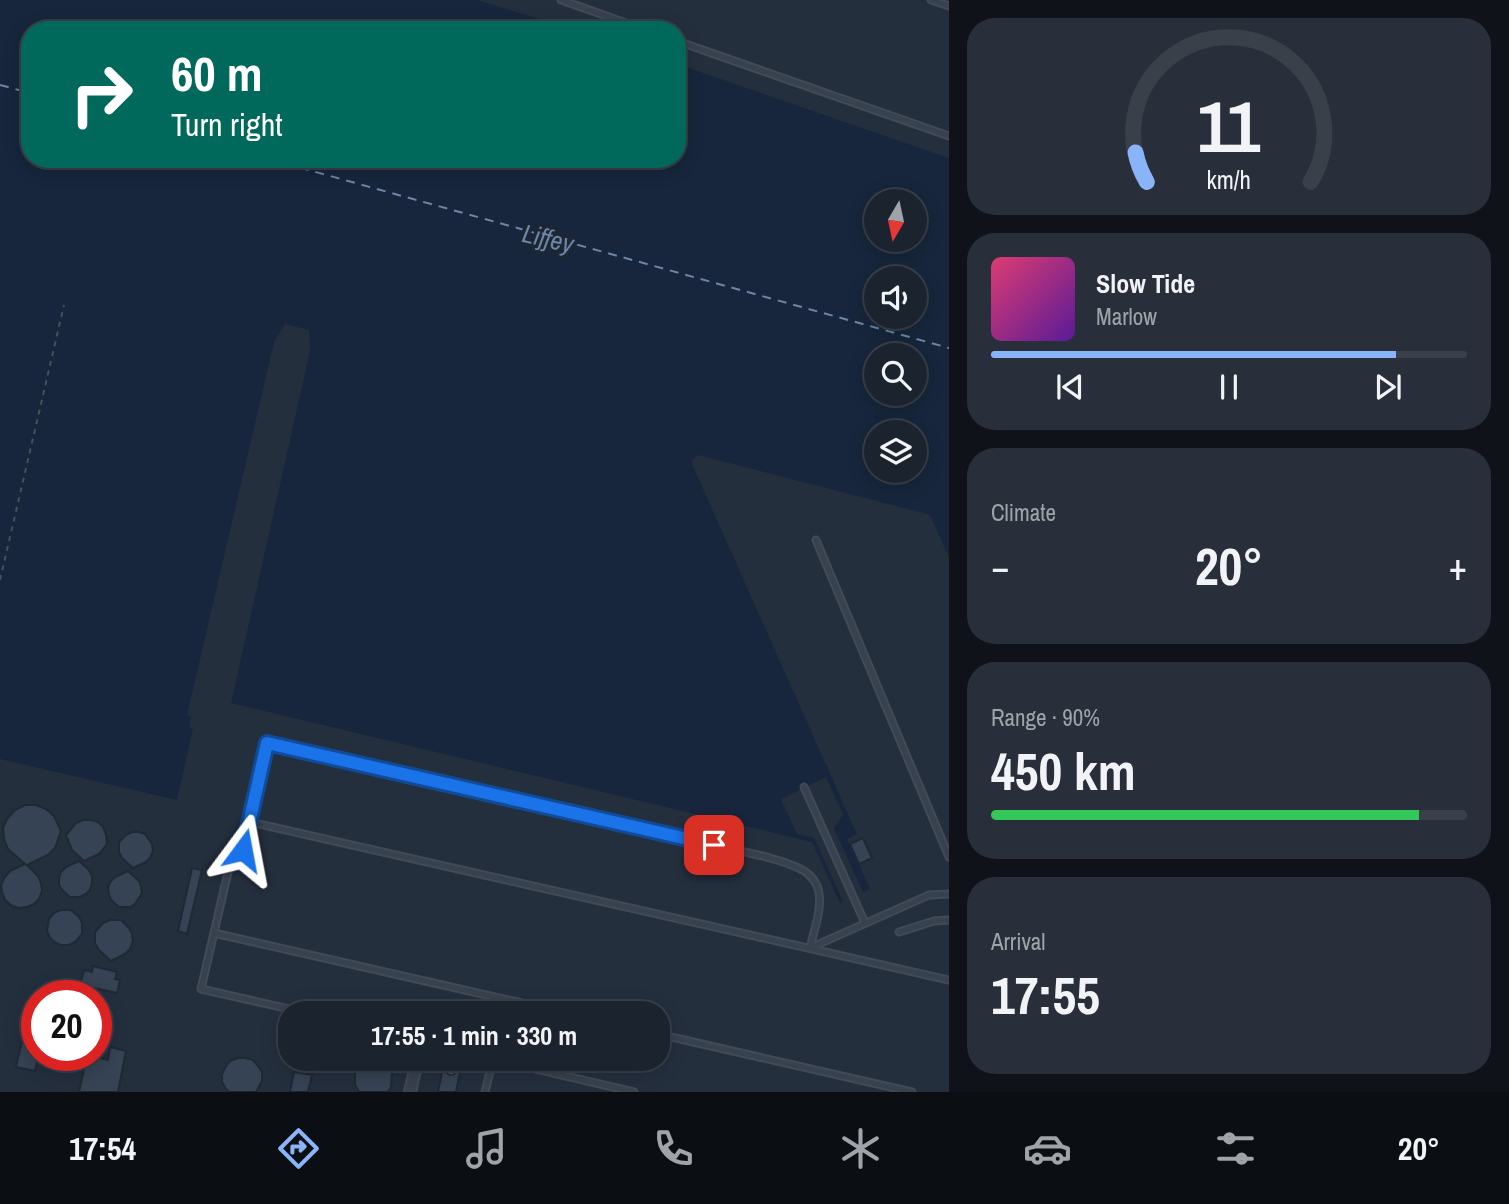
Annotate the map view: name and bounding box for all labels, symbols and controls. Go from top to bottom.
text: 60 m [171,40,263,106]
icon: right [56,49,147,140]
text: 11 [1197,78,1261,176]
text: Turn right [171,103,283,146]
text: km/h [1207,163,1251,197]
north arrow [864,189,928,252]
map controls [864,189,927,483]
water label: Liffey [519,215,578,261]
button: sound [864,266,927,329]
text: Slow Tide [1096,266,1195,301]
text: Marlow [1096,301,1157,332]
button: search [864,343,927,406]
icon: previous [1051,368,1089,406]
icon: pause [1210,368,1248,406]
icon: next [1369,368,1407,406]
button: layers [864,420,927,483]
text: Climate [991,497,1056,528]
text: 20° [1195,531,1263,601]
text: − [991,541,1009,592]
text: + [1449,541,1467,592]
text: Range · 90% [991,702,1100,733]
text: 450 km [991,736,1136,806]
position arrow [206,813,280,887]
pin [684,815,744,875]
icon: arrive [695,826,733,864]
text: Arrival [991,926,1046,957]
text: 17:55 [991,960,1100,1030]
speed limit sign: 20 [21,980,112,1071]
text: 17:55 · 1 min · 330 m [371,1018,577,1053]
icon: directions [274,1124,323,1173]
icon: music [462,1124,511,1173]
icon: phone [649,1124,698,1173]
icon: climate [836,1124,885,1173]
icon: car [1023,1124,1072,1173]
icon: filters [1211,1124,1260,1173]
text: 17:54 [69,1127,136,1170]
text: 20° [1398,1127,1440,1170]

